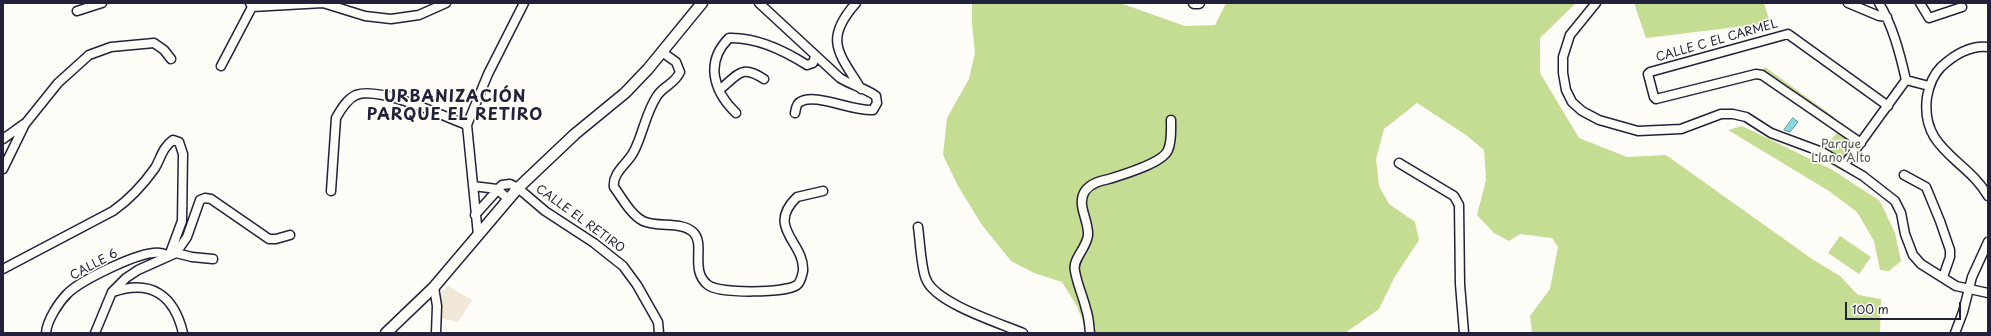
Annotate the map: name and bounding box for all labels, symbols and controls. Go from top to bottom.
street label: CALLE C EL CARMEL [1654,17,1780,65]
district label: URBANIZACIÓN PARQUE EL RETIRO [369,88,541,126]
park label: Parque Llano Alto [1811,138,1871,166]
street label: CALLE EL RETIRO [533,182,627,256]
street label: CALLE 6 [68,247,120,283]
scale bar [1847,294,1963,320]
text: 100 m [1852,300,1889,318]

